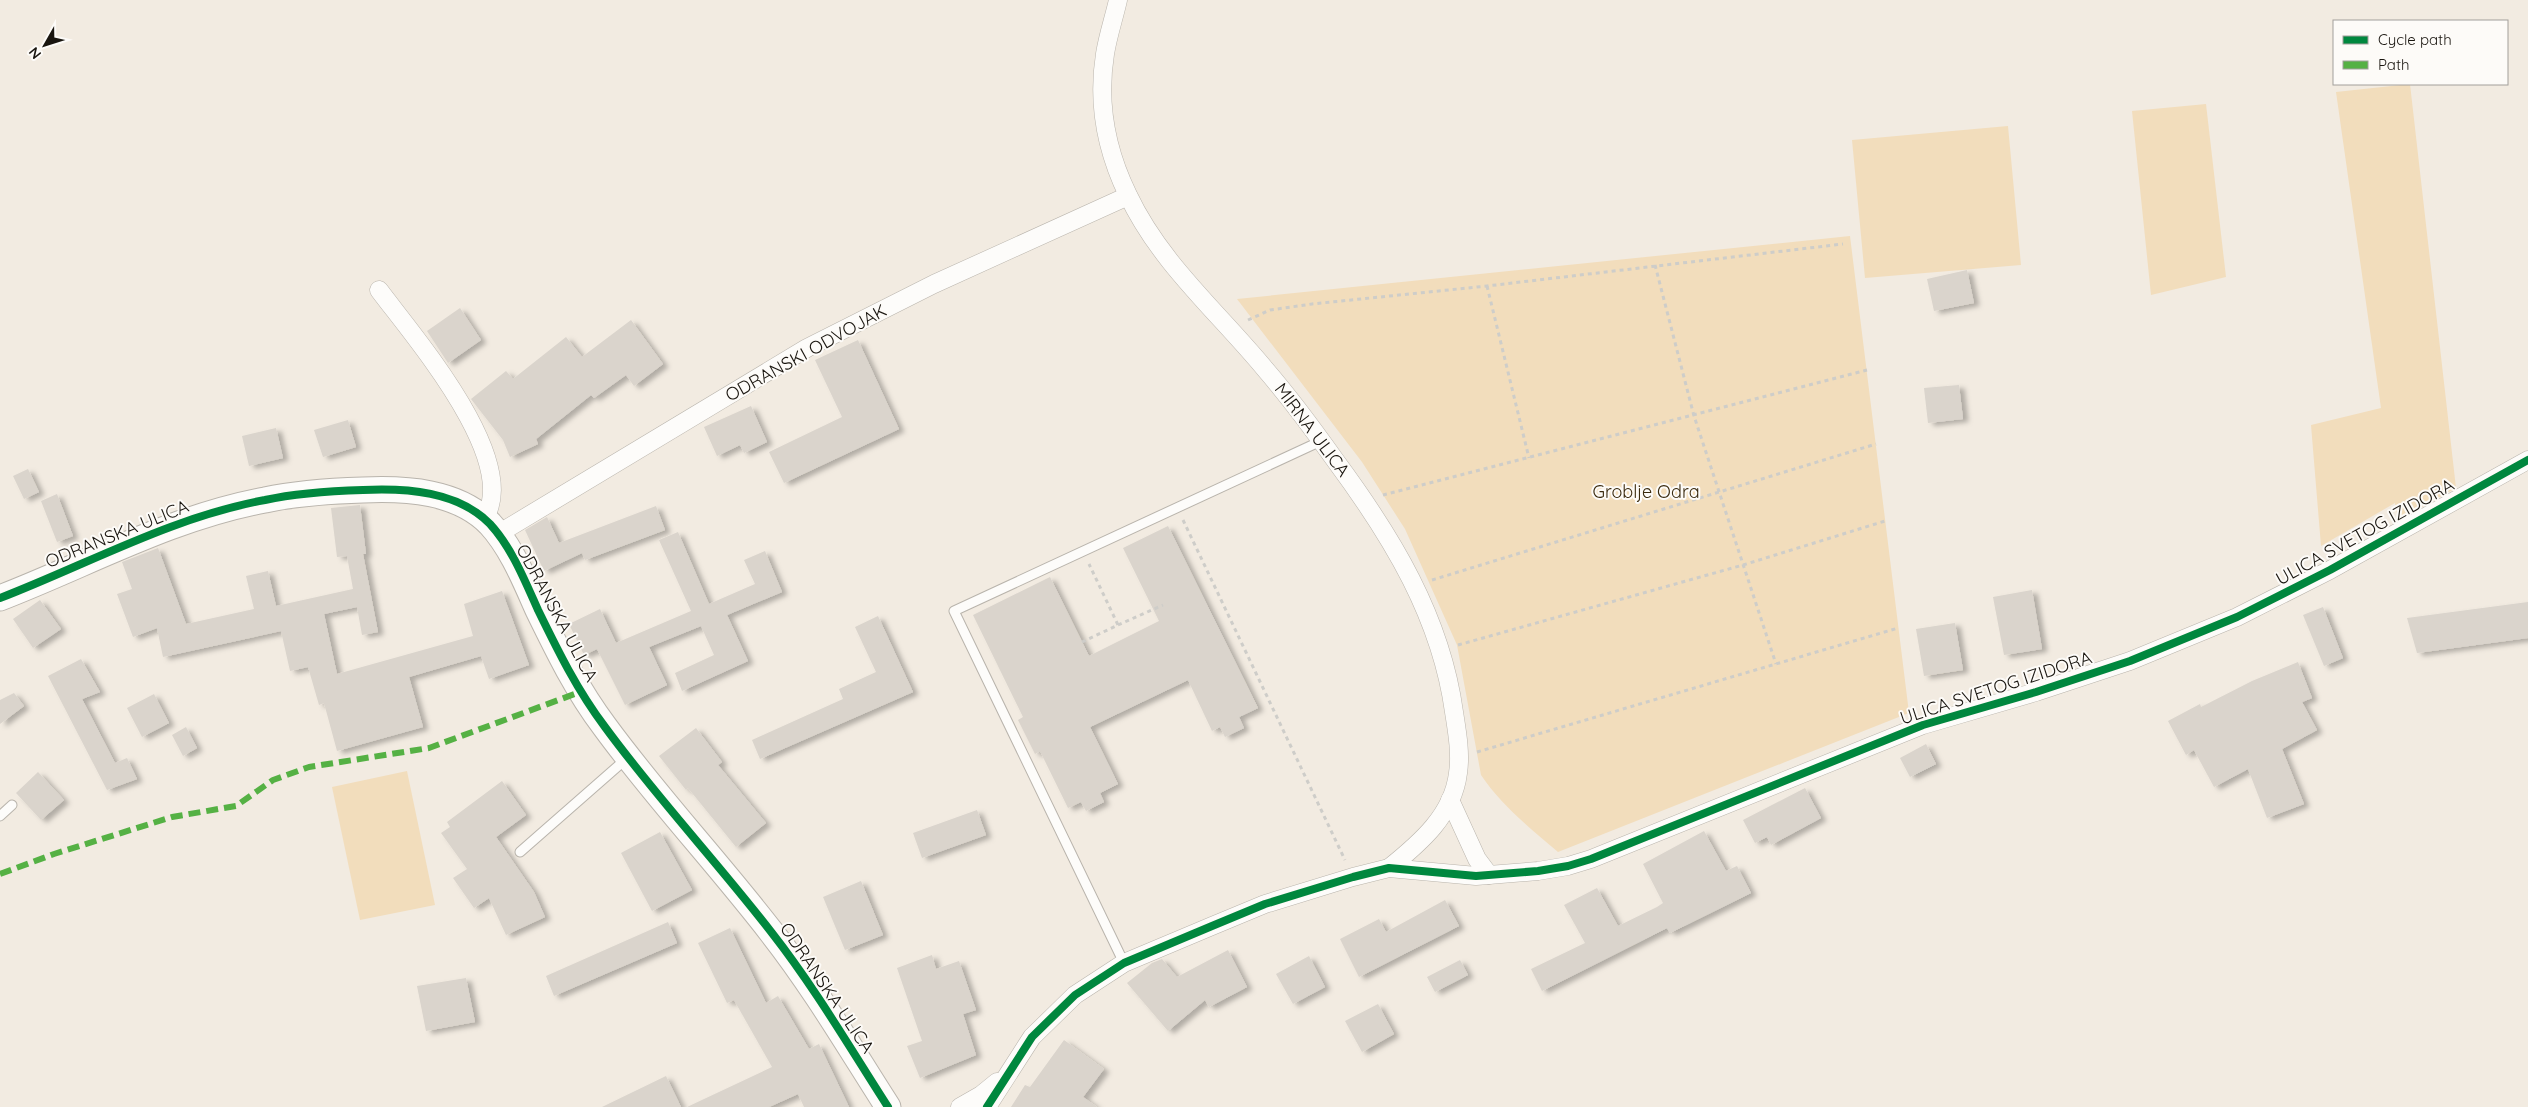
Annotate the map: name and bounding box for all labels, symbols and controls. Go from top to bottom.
north arrow [20,20,70,70]
legend [2333,20,2508,85]
text: Cycle path [2378,30,2452,49]
text: N [25,44,45,63]
text: Path [2378,55,2410,74]
street label: ODRANSKI ODVOJAK [721,299,890,406]
street label: MIRNA ULICA [1270,378,1355,481]
street label: ULICA SVETOG IZIDORA [2272,473,2458,590]
park label: Groblje Odra [1592,480,1700,503]
street label: ODRANSKA ULICA [42,494,192,573]
street label: ODRANSKA ULICA [511,540,604,686]
street label: ULICA SVETOG IZIDORA [1897,646,2095,729]
street label: ODRANSKA ULICA [775,918,880,1058]

